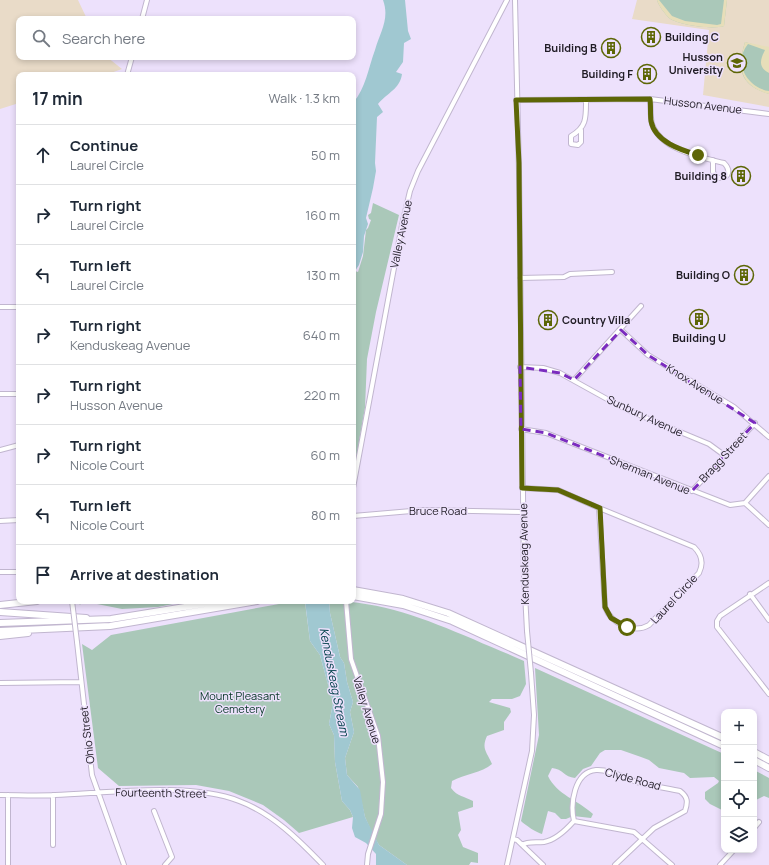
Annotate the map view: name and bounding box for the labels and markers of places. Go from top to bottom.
building icon: Building C [640,26,662,48]
place label: Building C [665,29,719,44]
building icon: Building B [600,37,622,59]
place label: Building B [544,40,597,55]
place label: Husson University [669,49,724,77]
school or university icon: Husson University [726,52,748,74]
building icon: Building F [636,63,658,85]
place label: Building F [582,66,633,81]
building icon: Building 8 [730,165,752,187]
place label: Building 8 [675,168,727,183]
building icon: Building O [733,264,755,286]
place label: Building O [676,267,730,282]
building icon: Building U [688,308,710,330]
building icon: Country Villa [537,309,559,331]
place label: Country Villa [562,312,630,327]
place label: Building U [672,330,726,345]

